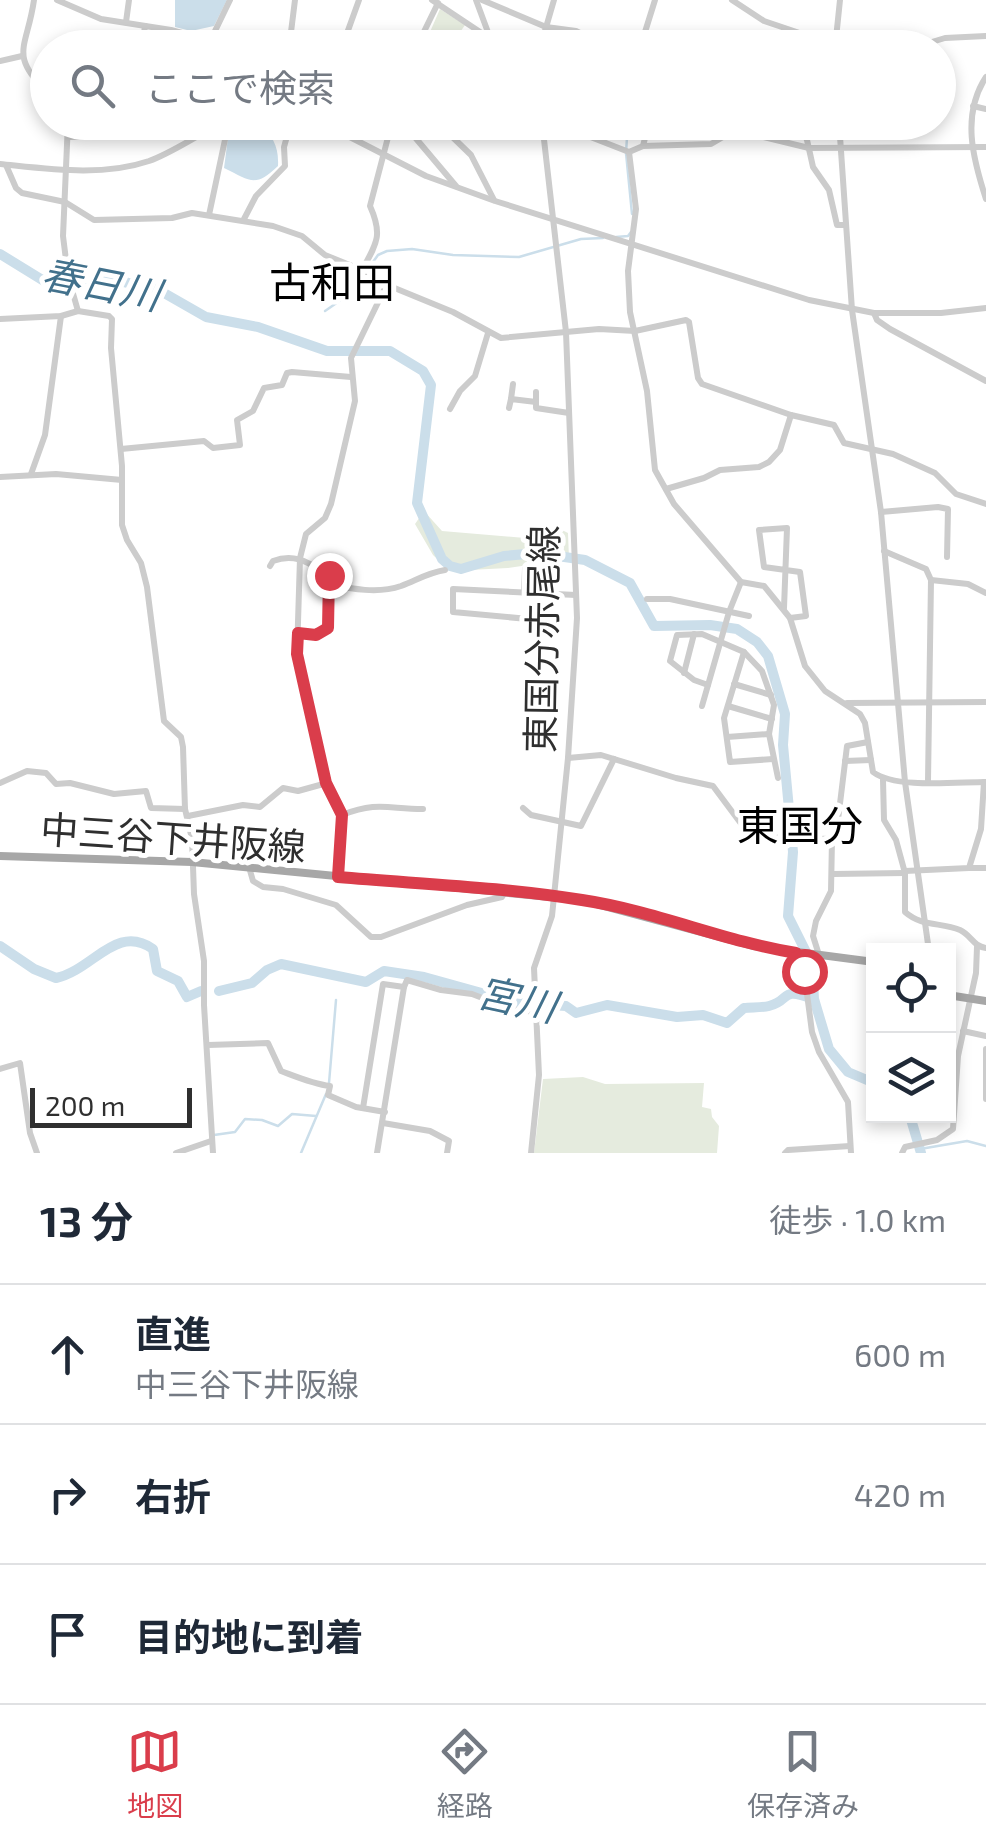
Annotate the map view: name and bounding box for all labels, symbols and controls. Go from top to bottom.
search box [30,30,956,140]
icon: search [65,58,120,113]
text: ここで検索 [145,64,335,110]
water label: 春日川 [38,248,169,319]
district label: 古和田 [269,256,395,306]
street label: 東国分赤尾線 [516,525,566,753]
route end [307,553,353,599]
district label: 東国分 [737,799,863,849]
street label: 中三谷下井阪線 [39,805,307,869]
map controls [866,943,956,1123]
button: locate [866,943,956,1033]
route start [782,949,828,995]
water label: 宮川 [473,966,565,1031]
button: layers [866,1033,956,1123]
scale bar [30,1083,192,1128]
text: 200 m [45,1088,125,1122]
text: 13 分 [40,1195,133,1245]
text: 徒歩 · 1.0 km [769,1200,946,1238]
text: 直進 [135,1310,211,1356]
icon: ahead [40,1327,95,1382]
text: 600 m [854,1335,946,1373]
text: 中三谷下井阪線 [135,1364,359,1402]
icon: right [40,1467,95,1522]
text: 右折 [135,1473,211,1519]
text: 420 m [854,1475,946,1513]
icon: arrive [40,1607,95,1662]
text: 目的地に到着 [135,1613,363,1659]
tab: 地図 [127,1724,183,1824]
tab: 経路 [437,1724,493,1824]
tab: 保存済み [747,1724,859,1824]

